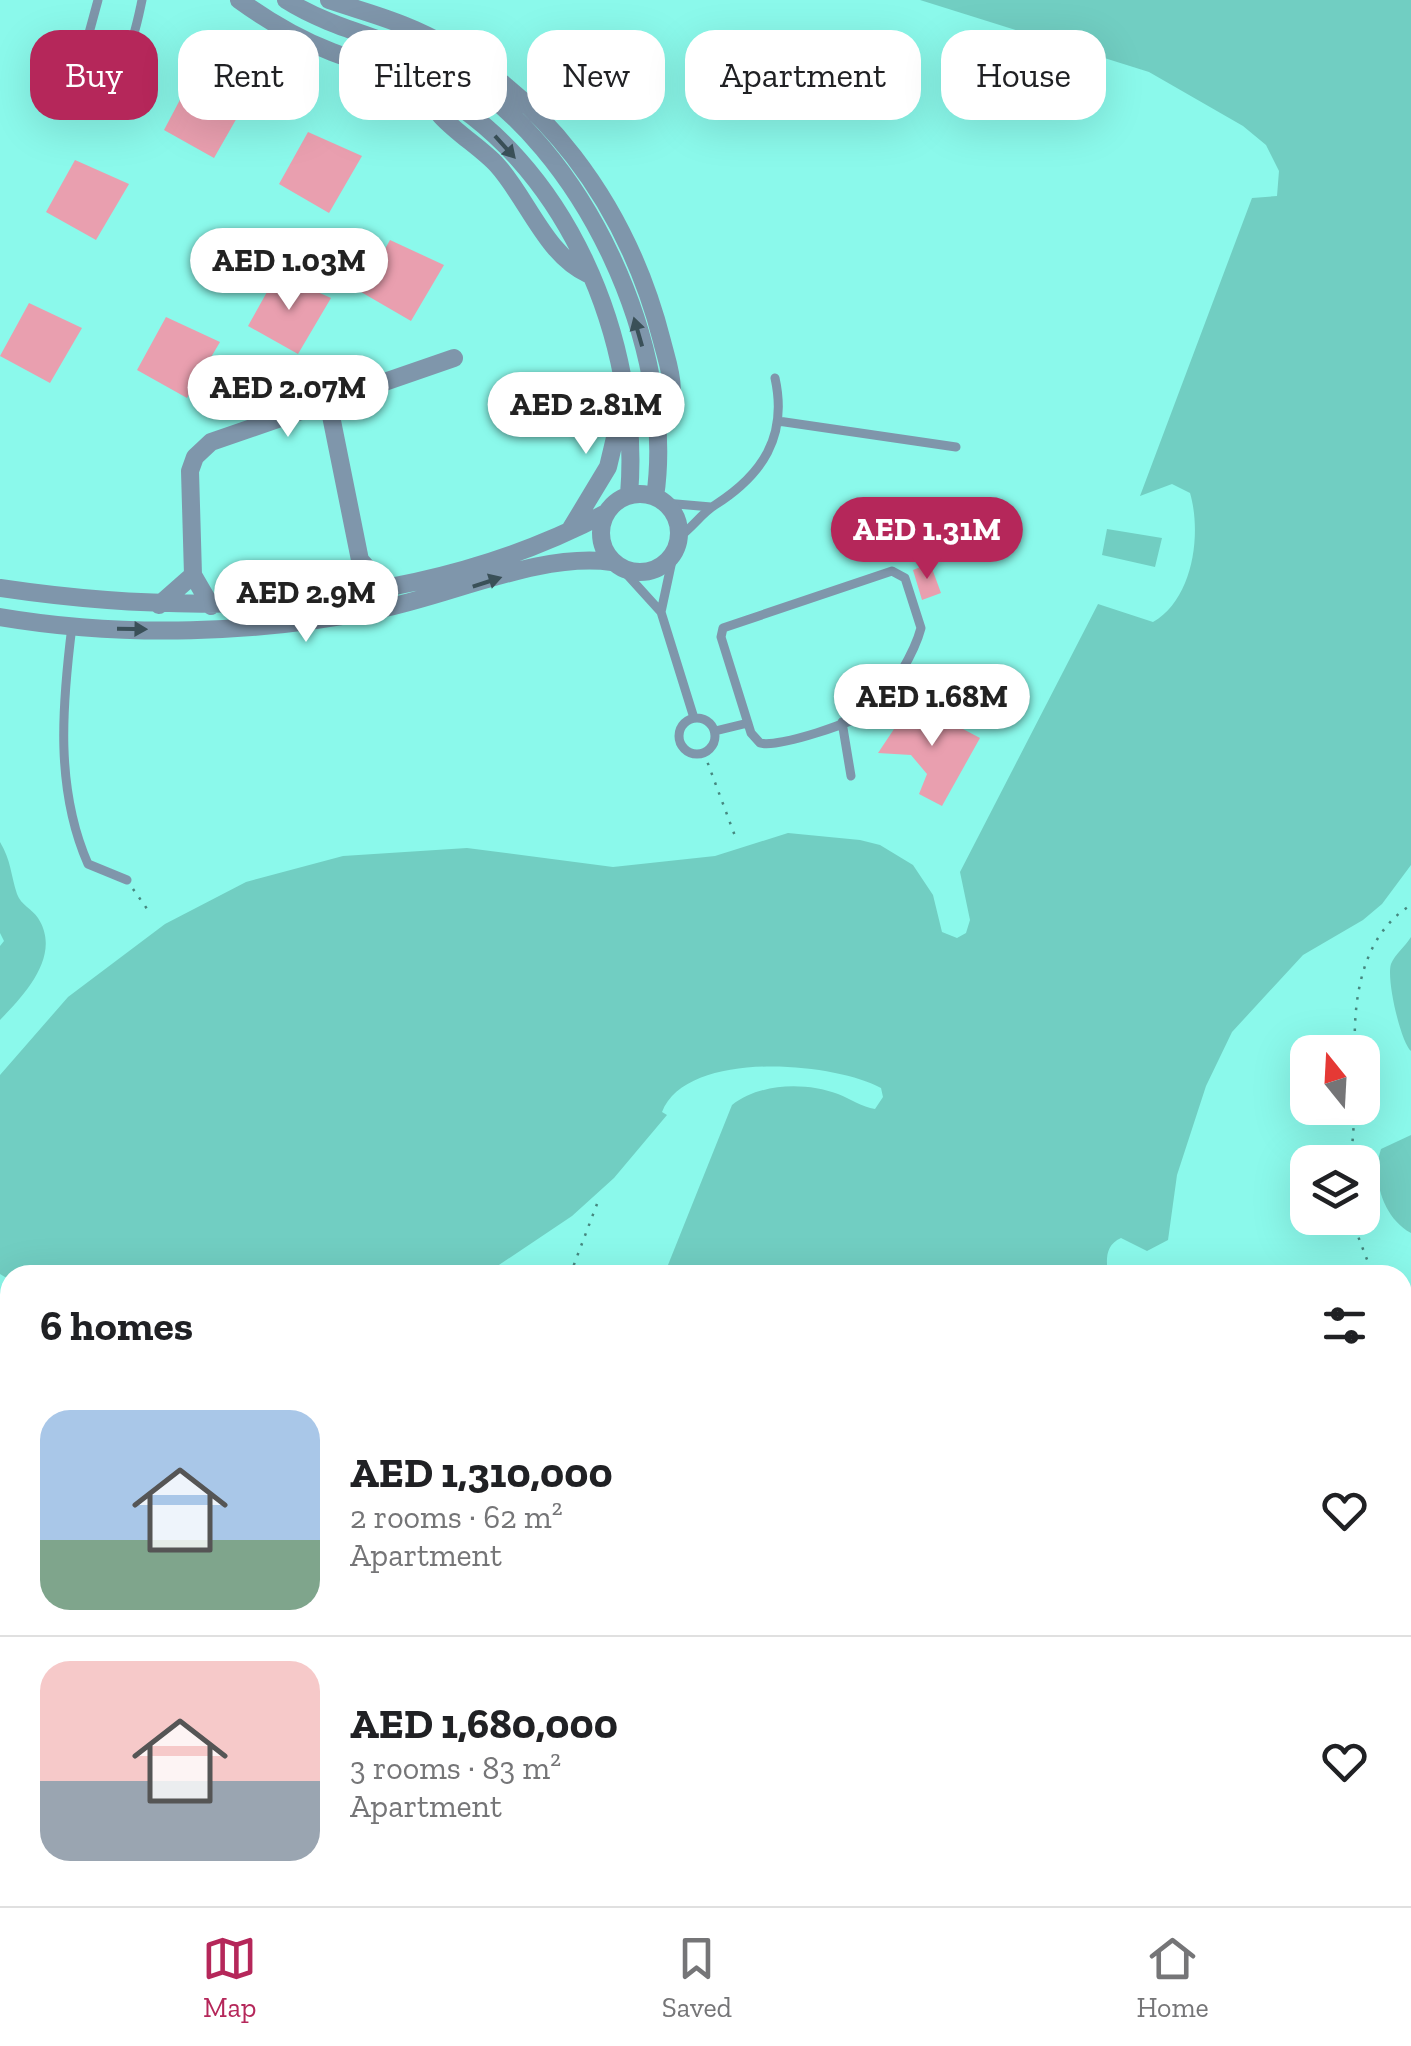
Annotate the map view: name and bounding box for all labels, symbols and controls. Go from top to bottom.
chip: Buy [30,30,158,120]
chip: Rent [178,30,319,120]
chip: Filters [339,30,507,120]
chip: New [527,30,665,120]
chip: Apartment [685,30,921,120]
chip: House [941,30,1106,120]
one-way arrow [493,134,516,158]
pin: AED 1.03M [175,228,403,313]
text: AED 1.03M [212,241,366,279]
one-way arrow [630,316,645,346]
pin: AED 2.07M [174,355,402,440]
text: AED 2.07M [210,368,366,406]
pin: AED 2.81M [472,372,700,457]
text: AED 2.81M [510,385,662,423]
pin: AED 1.31M [813,497,1041,582]
text: AED 1.31M [853,510,1001,548]
pin: AED 2.9M [203,560,409,645]
text: AED 2.9M [236,573,376,611]
one-way arrow [472,574,502,589]
one-way arrow [116,621,148,637]
pin: AED 1.68M [818,664,1046,749]
text: AED 1.68M [856,677,1008,715]
north arrow [1290,1035,1380,1125]
map controls [1290,1035,1380,1235]
button: layers [1290,1145,1380,1235]
icon: filters [1317,1298,1372,1353]
text: 6 homes [40,1300,193,1351]
text: AED 1,310,000 [350,1447,613,1498]
icon: home [120,1450,240,1570]
icon: heart [1317,1483,1372,1538]
text: 2 rooms · 62 m² [350,1498,563,1536]
text: Apartment [350,1536,502,1574]
text: AED 1,680,000 [350,1698,618,1749]
icon: home [120,1701,240,1821]
icon: heart [1317,1734,1372,1789]
text: 3 rooms · 83 m² [350,1749,561,1787]
text: Apartment [350,1787,502,1825]
tab: Map [202,1931,257,2024]
tab: Saved [662,1931,732,2024]
tab: Home [1137,1931,1209,2024]

